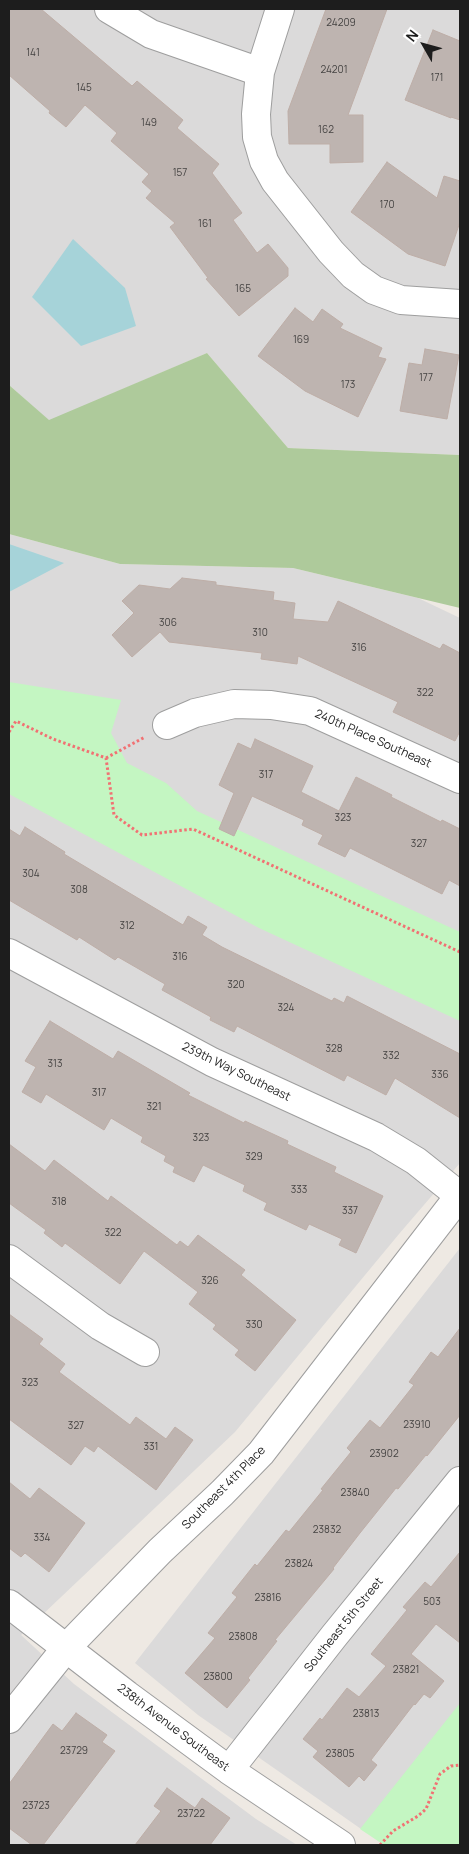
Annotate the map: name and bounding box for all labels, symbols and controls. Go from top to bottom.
house number: 24209 [326,17,356,29]
north arrow [399,20,449,70]
text: N [401,26,422,45]
house number: 141 [26,47,40,59]
house number: 24201 [320,64,348,76]
house number: 171 [431,72,443,84]
house number: 145 [76,82,92,94]
house number: 149 [141,117,157,129]
house number: 162 [318,124,334,136]
house number: 157 [173,167,187,179]
house number: 170 [379,199,395,211]
house number: 161 [198,218,212,230]
house number: 165 [235,283,251,295]
house number: 169 [293,334,309,346]
house number: 177 [419,372,433,384]
house number: 173 [341,379,355,391]
house number: 306 [159,617,177,629]
house number: 310 [252,627,268,639]
house number: 316 [351,642,367,654]
house number: 322 [417,687,433,699]
street label: 240th Place Southeast [312,707,434,771]
house number: 317 [259,769,273,781]
house number: 323 [335,812,351,824]
house number: 327 [411,838,427,850]
house number: 304 [22,868,40,880]
house number: 308 [70,884,88,896]
house number: 312 [119,920,135,932]
house number: 316 [172,951,188,963]
house number: 320 [227,979,245,991]
house number: 324 [278,1002,294,1014]
street label: 239th Way Southeast [179,1039,293,1105]
house number: 328 [325,1043,343,1055]
house number: 332 [383,1050,399,1062]
house number: 313 [48,1058,62,1070]
house number: 336 [431,1069,449,1081]
house number: 317 [92,1087,106,1099]
house number: 321 [146,1101,162,1113]
house number: 323 [193,1132,209,1144]
house number: 329 [245,1151,263,1163]
house number: 333 [291,1184,307,1196]
house number: 318 [51,1196,67,1208]
house number: 337 [342,1205,358,1217]
house number: 322 [105,1227,121,1239]
house number: 326 [201,1275,219,1287]
house number: 330 [245,1319,263,1331]
house number: 323 [22,1377,38,1389]
house number: 23910 [403,1419,431,1431]
house number: 327 [68,1420,84,1432]
house number: 331 [144,1441,158,1453]
street label: Southeast 4th Place [179,1443,269,1533]
house number: 23902 [369,1448,399,1460]
house number: 23840 [340,1487,370,1499]
house number: 23832 [313,1524,341,1536]
house number: 334 [34,1532,50,1544]
house number: 23824 [285,1558,313,1570]
street label: Southeast 5th Street [302,1575,386,1675]
house number: 23816 [254,1592,282,1604]
house number: 503 [423,1596,441,1608]
house number: 23808 [229,1631,257,1643]
house number: 23821 [393,1664,419,1676]
house number: 23800 [203,1671,233,1683]
street label: 238th Avenue Southeast [114,1681,232,1775]
house number: 23813 [353,1708,379,1720]
house number: 23729 [60,1745,88,1757]
house number: 23805 [326,1748,354,1760]
house number: 23723 [22,1800,50,1812]
house number: 23722 [177,1808,205,1820]

